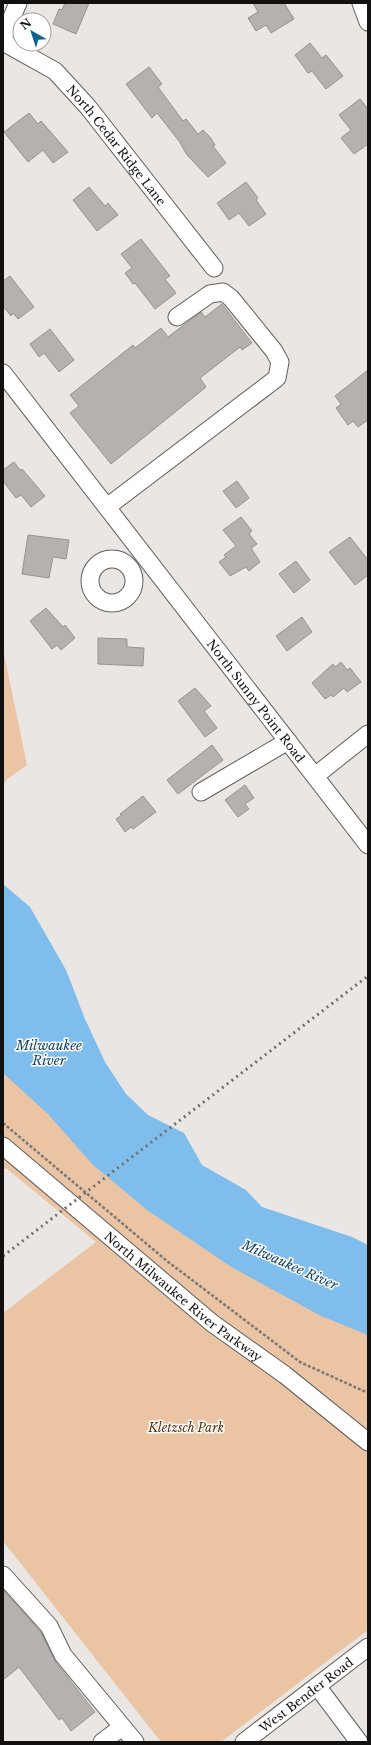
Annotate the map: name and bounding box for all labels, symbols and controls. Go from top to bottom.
north arrow [12,12,52,52]
text: N [17,15,35,33]
street label: North Cedar Ridge Lane [64,82,170,208]
street label: North Sunny Point Road [204,636,308,765]
water label: Milwaukee River [15,1037,82,1069]
street label: North Milwaukee River Parkway [102,1228,266,1364]
water label: Milwaukee River [238,1236,342,1294]
park label: Kletzsch Park [147,1420,224,1435]
street label: West Bender Road [255,1654,356,1736]

